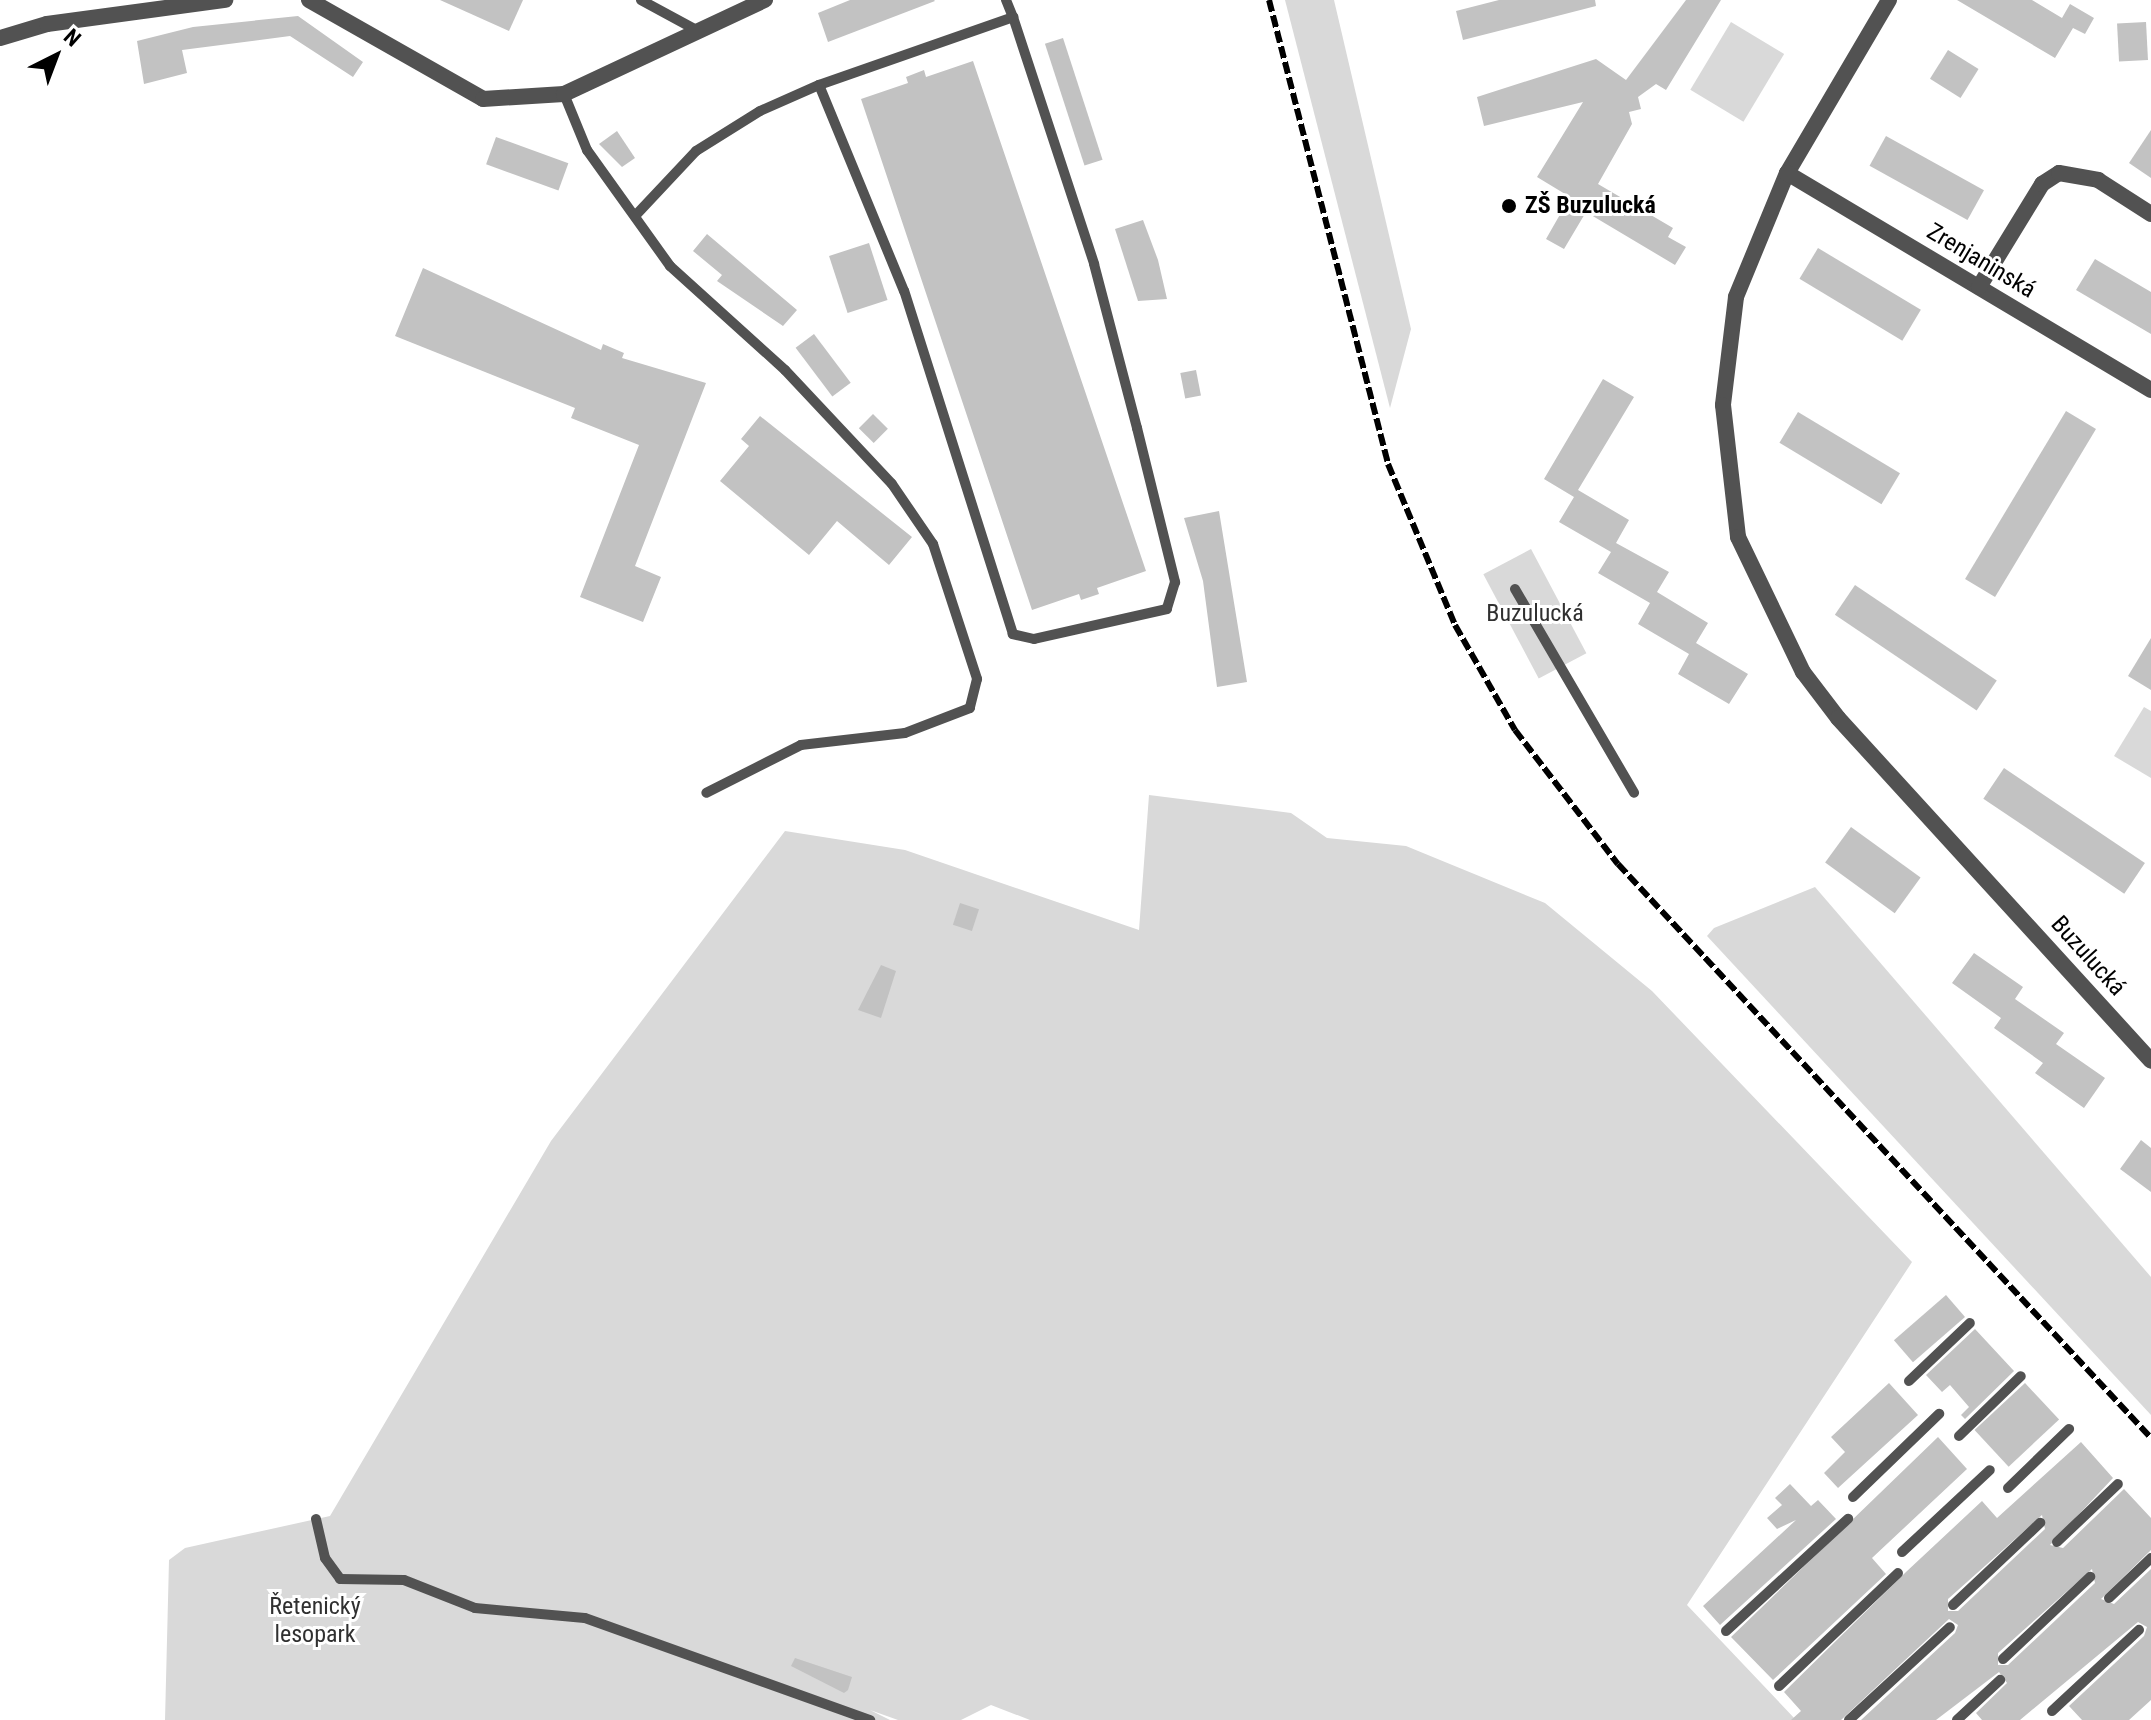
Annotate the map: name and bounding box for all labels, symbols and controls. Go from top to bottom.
north arrow [16,16,96,96]
text: N [59,24,86,52]
place label: ZŠ Buzulucká [1525,192,1656,220]
marker: ZŠ Buzulucká [1500,197,1518,215]
street label: Zrenjaninská [1922,217,2040,305]
park label: Buzulucká [1486,600,1584,628]
street label: Buzulucká [2045,910,2131,1002]
park label: Řetenický lesopark [269,1593,361,1649]

